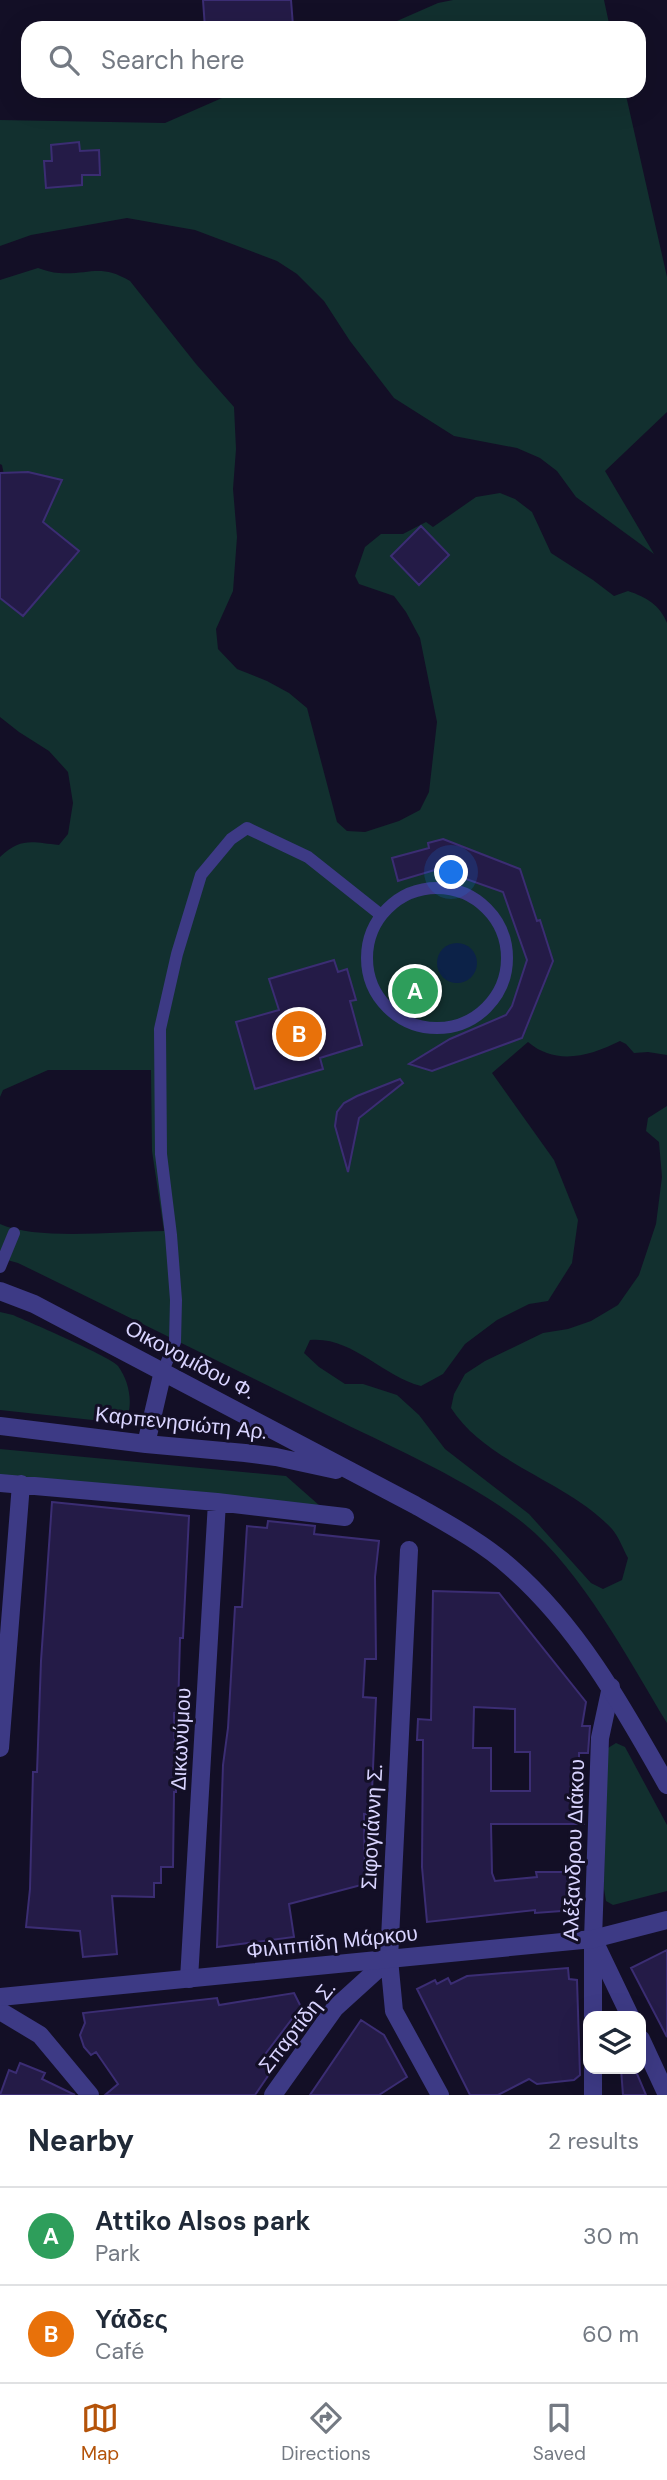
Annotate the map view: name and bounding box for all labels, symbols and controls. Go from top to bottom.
search box [21,21,646,98]
icon: search [45,41,83,79]
text: Search here [101,43,244,77]
your location [434,855,468,889]
pin: A [392,965,438,1017]
pin: B [276,1008,322,1060]
street label: Οικονομίδου Φ. [120,1314,260,1406]
street label: Καρπενησιώτη Αρ. [94,1400,268,1446]
street label: Δικωνύμου [164,1687,198,1791]
street label: Αλέξανδρου Διάκου [557,1759,591,1941]
street label: Σιφογιάννη Σ. [355,1764,389,1890]
street label: Φιλιππίδη Μάρκου [245,1919,419,1965]
street label: Σπαρτίδη Σ. [252,1975,342,2079]
map controls [583,2011,646,2074]
button: layers [583,2011,646,2074]
text: Nearby [28,2121,134,2160]
text: 2 results [548,2126,639,2156]
text: Attiko Alsos park [95,2204,311,2238]
text: A [43,2221,59,2251]
text: 30 m [583,2221,639,2251]
text: Park [95,2238,140,2268]
text: Υάδες [95,2302,168,2336]
text: B [44,2319,58,2349]
text: 60 m [582,2319,639,2349]
text: Café [95,2336,144,2366]
tab: Map [81,2399,119,2466]
tab: Directions [281,2399,371,2466]
tab: Saved [533,2399,586,2466]

